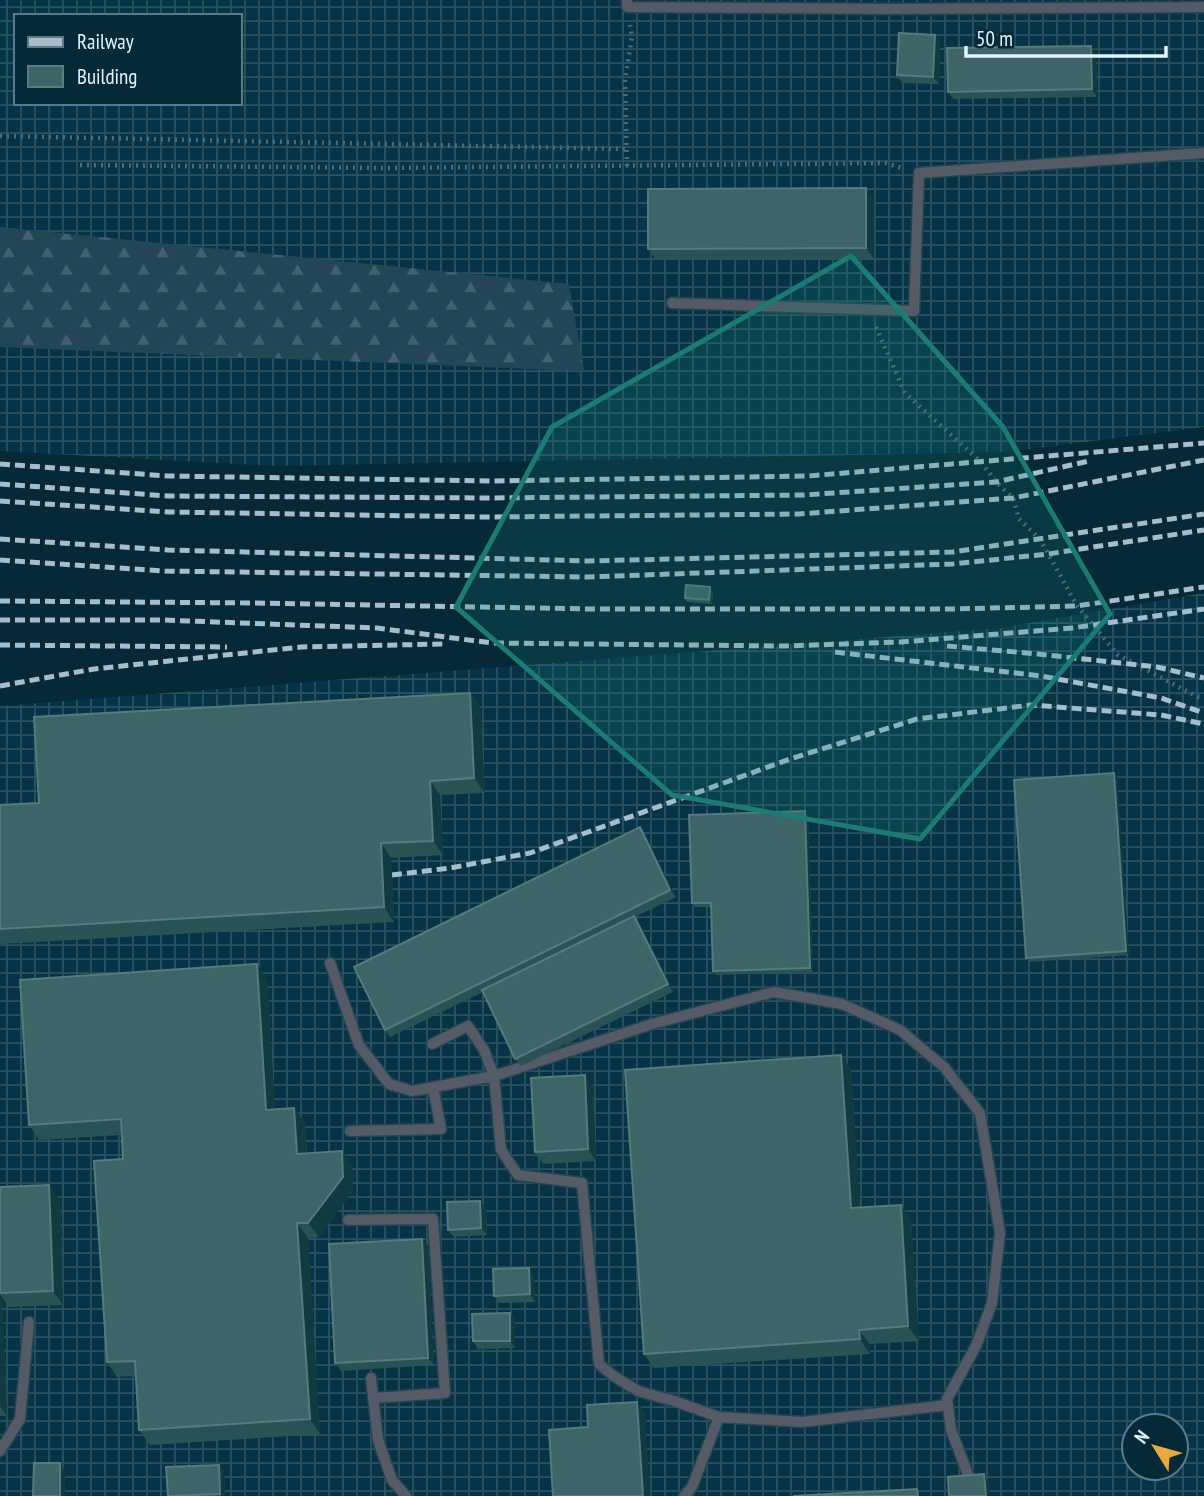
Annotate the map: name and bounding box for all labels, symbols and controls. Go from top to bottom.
legend [14,14,242,105]
scale bar [966,14,1166,58]
text: 50 m [976,25,1013,52]
text: Railway [77,28,134,55]
text: Building [77,63,137,90]
north arrow [1120,1412,1190,1482]
text: N [1129,1425,1154,1448]

